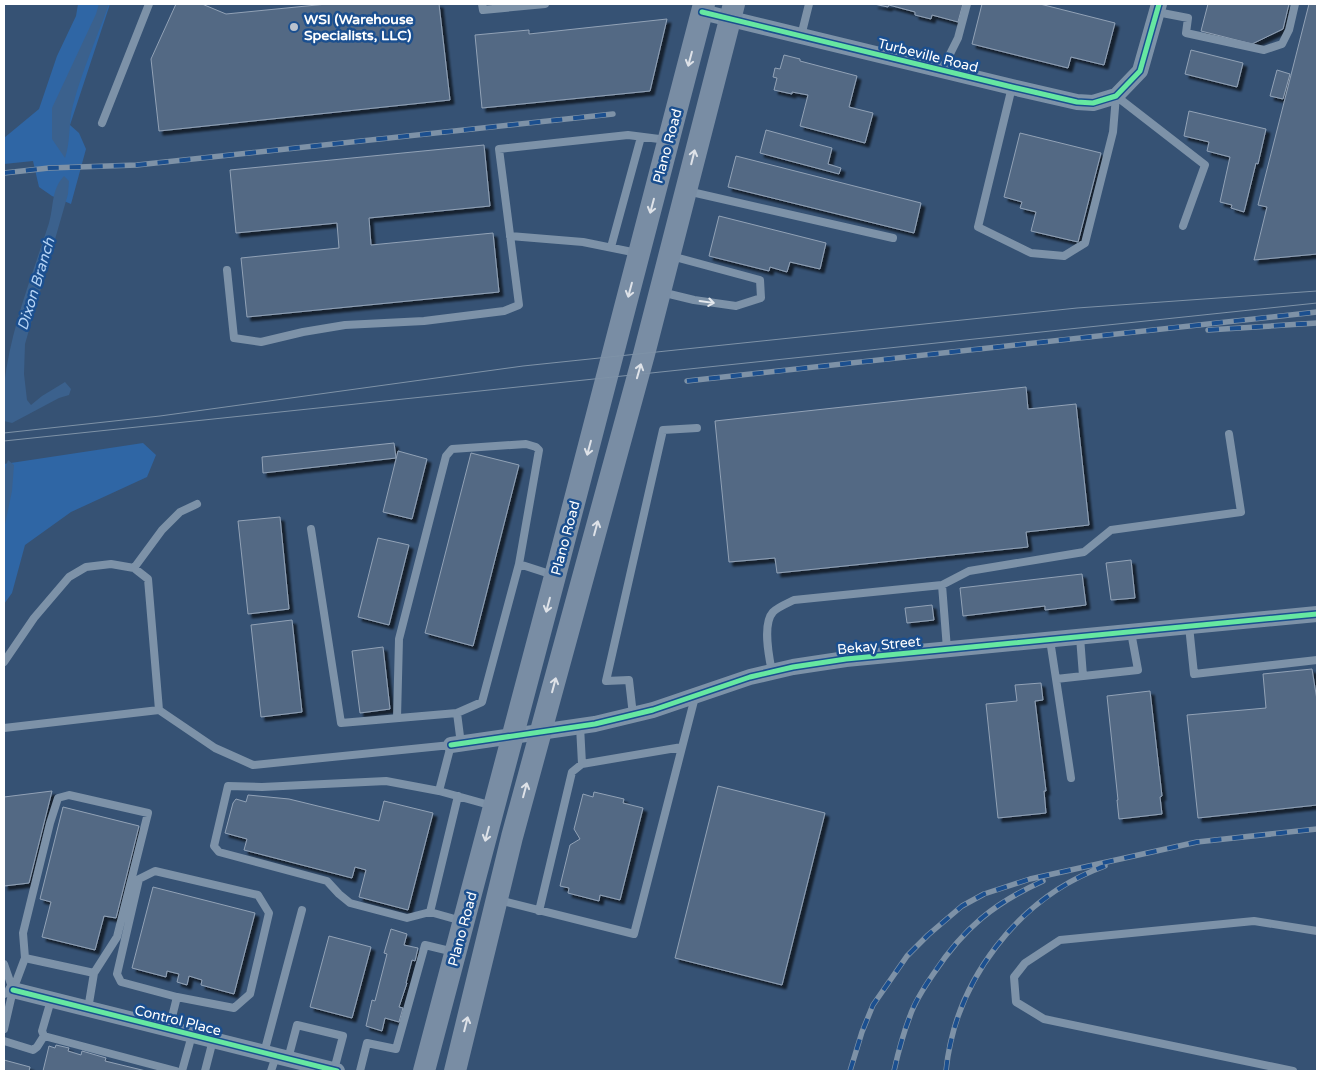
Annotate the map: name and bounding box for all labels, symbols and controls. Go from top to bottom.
place label: WSI (Warehouse Specialists, LLC) [304,11,414,44]
marker: WSI (Warehouse Specialists, LLC) [288,21,300,33]
street label: Turbeville Road [876,35,980,76]
one-way arrow [685,50,694,66]
street label: Plano Road [649,107,686,185]
one-way arrow [689,150,699,166]
one-way arrow [647,198,656,214]
water label: Dixon Branch [13,235,59,332]
one-way arrow [625,282,634,298]
one-way arrow [699,297,715,307]
one-way arrow [634,363,644,379]
one-way arrow [583,439,593,455]
street label: Plano Road [547,499,584,577]
one-way arrow [592,520,601,536]
one-way arrow [542,597,552,613]
street label: Bekay Street [836,633,922,658]
one-way arrow [549,677,559,693]
one-way arrow [521,783,530,799]
one-way arrow [482,826,491,842]
street label: Plano Road [444,890,481,968]
street label: Control Place [133,1002,223,1039]
one-way arrow [462,1016,471,1032]

